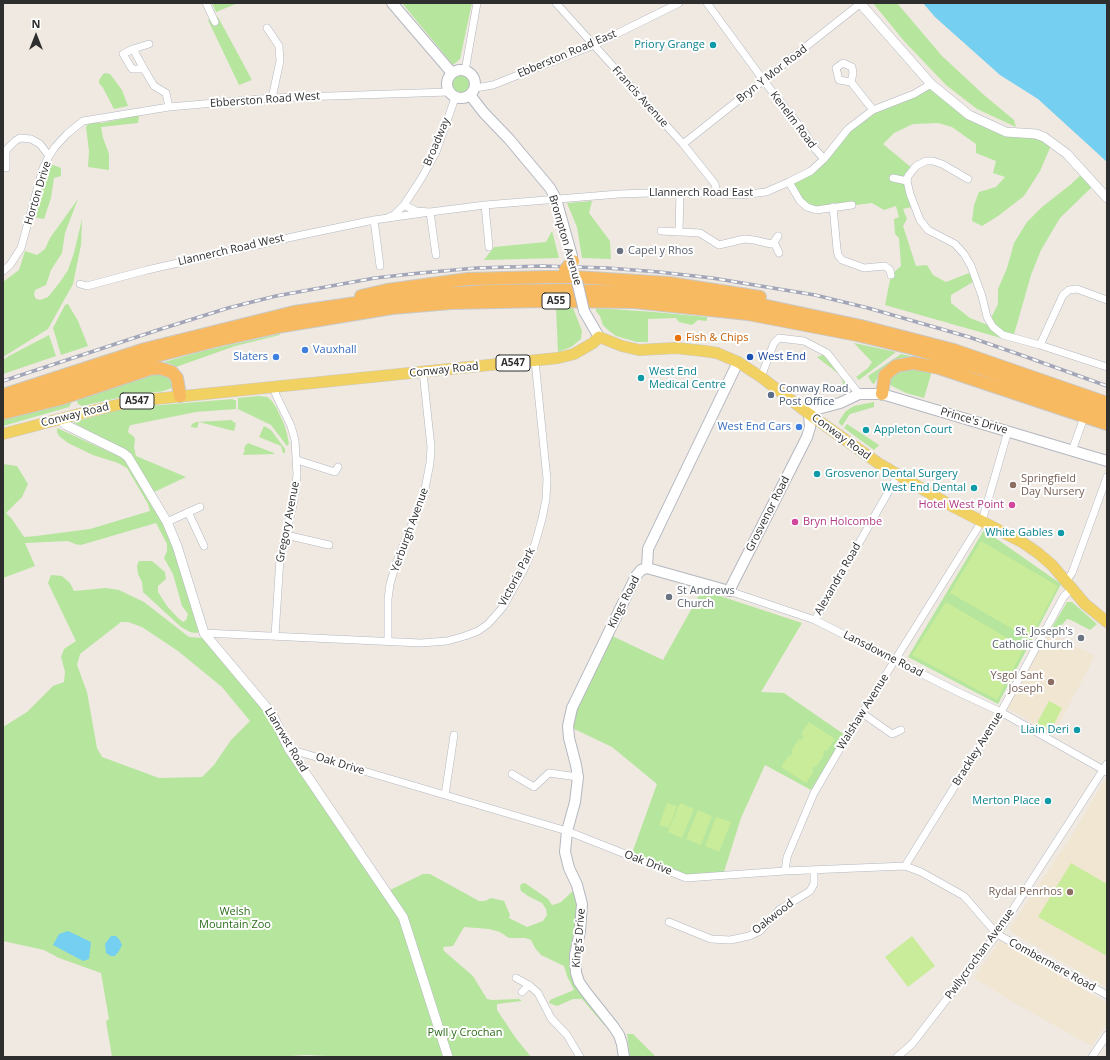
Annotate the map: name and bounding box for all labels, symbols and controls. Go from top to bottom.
north arrow [16,16,56,56]
text: N [32,16,40,31]
street label: Ebberston Road East [516,27,618,81]
place label: Priory Grange [634,38,705,52]
marker: Priory Grange [708,40,718,50]
street label: Bryn Y Mor Road [734,42,810,106]
street label: Francis Avenue [609,64,671,130]
street label: Kenelm Road [767,89,819,151]
street label: Ebberston Road West [210,90,320,110]
street label: Broadway [421,116,453,168]
street label: Horton Drive [22,159,54,227]
street label: Llannerch Road East [649,186,753,200]
street label: Brompton Avenue [546,193,584,287]
street label: Llannerch Road West [177,231,285,269]
place label: Capel y Rhos [628,244,693,258]
marker: Capel y Rhos [615,246,625,256]
road number: A55 [542,293,570,309]
place label: Fish & Chips [686,331,749,345]
marker: Fish & Chips [673,333,683,343]
place label: Vauxhall [313,343,357,357]
marker: Vauxhall [300,345,310,355]
place label: Slaters [233,350,268,364]
place label: West End [758,350,806,364]
marker: Slaters [271,352,281,362]
marker: West End [745,352,755,362]
road number: A547 [496,355,530,371]
street label: Conway Road [409,360,479,380]
place label: West End Medical Centre [649,365,726,391]
marker: West End Medical Centre [636,373,646,383]
place label: Conway Road Post Office [779,382,849,408]
marker: Conway Road Post Office [766,390,776,400]
road number: A547 [120,393,154,409]
street label: Conway Road [40,400,110,430]
street label: Prince's Drive [939,405,1009,437]
street label: Conway Road [809,411,873,463]
place label: West End Cars [717,420,791,434]
marker: West End Cars [794,422,804,432]
place label: Appleton Court [874,423,952,437]
marker: Appleton Court [861,425,871,435]
place label: Grosvenor Dental Surgery [825,467,958,481]
marker: Grosvenor Dental Surgery [812,469,822,479]
place label: Springfield Day Nursery [1021,472,1084,498]
street label: Grosvenor Road [743,474,793,554]
street label: Gregory Avenue [274,480,302,564]
marker: Springfield Day Nursery [1008,480,1018,490]
place label: West End Dental [881,481,966,495]
marker: West End Dental [969,483,979,493]
street label: Yerburgh Avenue [389,486,431,574]
place label: Hotel West Point [919,498,1004,512]
marker: Hotel West Point [1007,500,1017,510]
place label: Bryn Holcombe [803,515,882,529]
marker: Bryn Holcombe [790,517,800,527]
place label: White Gables [985,526,1053,540]
marker: White Gables [1056,528,1066,538]
street label: Alexandra Road [812,541,864,617]
street label: Victoria Park [496,545,538,609]
street label: Kings Road [605,574,643,630]
place label: St Andrews Church [677,584,735,610]
marker: St Andrews Church [664,592,674,602]
place label: St. Joseph's Catholic Church [992,625,1073,651]
street label: Lansdowne Road [841,628,925,680]
marker: St. Joseph's Catholic Church [1076,633,1086,643]
place label: Ysgol Sant Joseph [991,669,1043,695]
street label: Walshaw Avenue [834,672,892,752]
marker: Ysgol Sant Joseph [1046,677,1056,687]
street label: Llanrwst Road [262,705,310,775]
street label: Brackley Avenue [950,710,1006,788]
place label: Llain Deri [1021,723,1069,737]
marker: Llain Deri [1072,725,1082,735]
street label: Oak Drive [314,750,366,778]
place label: Merton Place [972,794,1040,808]
marker: Merton Place [1043,796,1053,806]
street label: Oak Drive [622,848,674,878]
place label: Rydal Penrhos [989,885,1062,899]
marker: Rydal Penrhos [1065,887,1075,897]
street label: Oakwood [750,897,796,937]
park label: Welsh Mountain Zoo [199,905,271,931]
street label: Pwllycrochan Avenue [943,906,1017,1002]
street label: King's Drive [570,908,588,968]
street label: Combermere Road [1006,936,1098,994]
park label: Pwll y Crochan [428,1026,502,1040]

